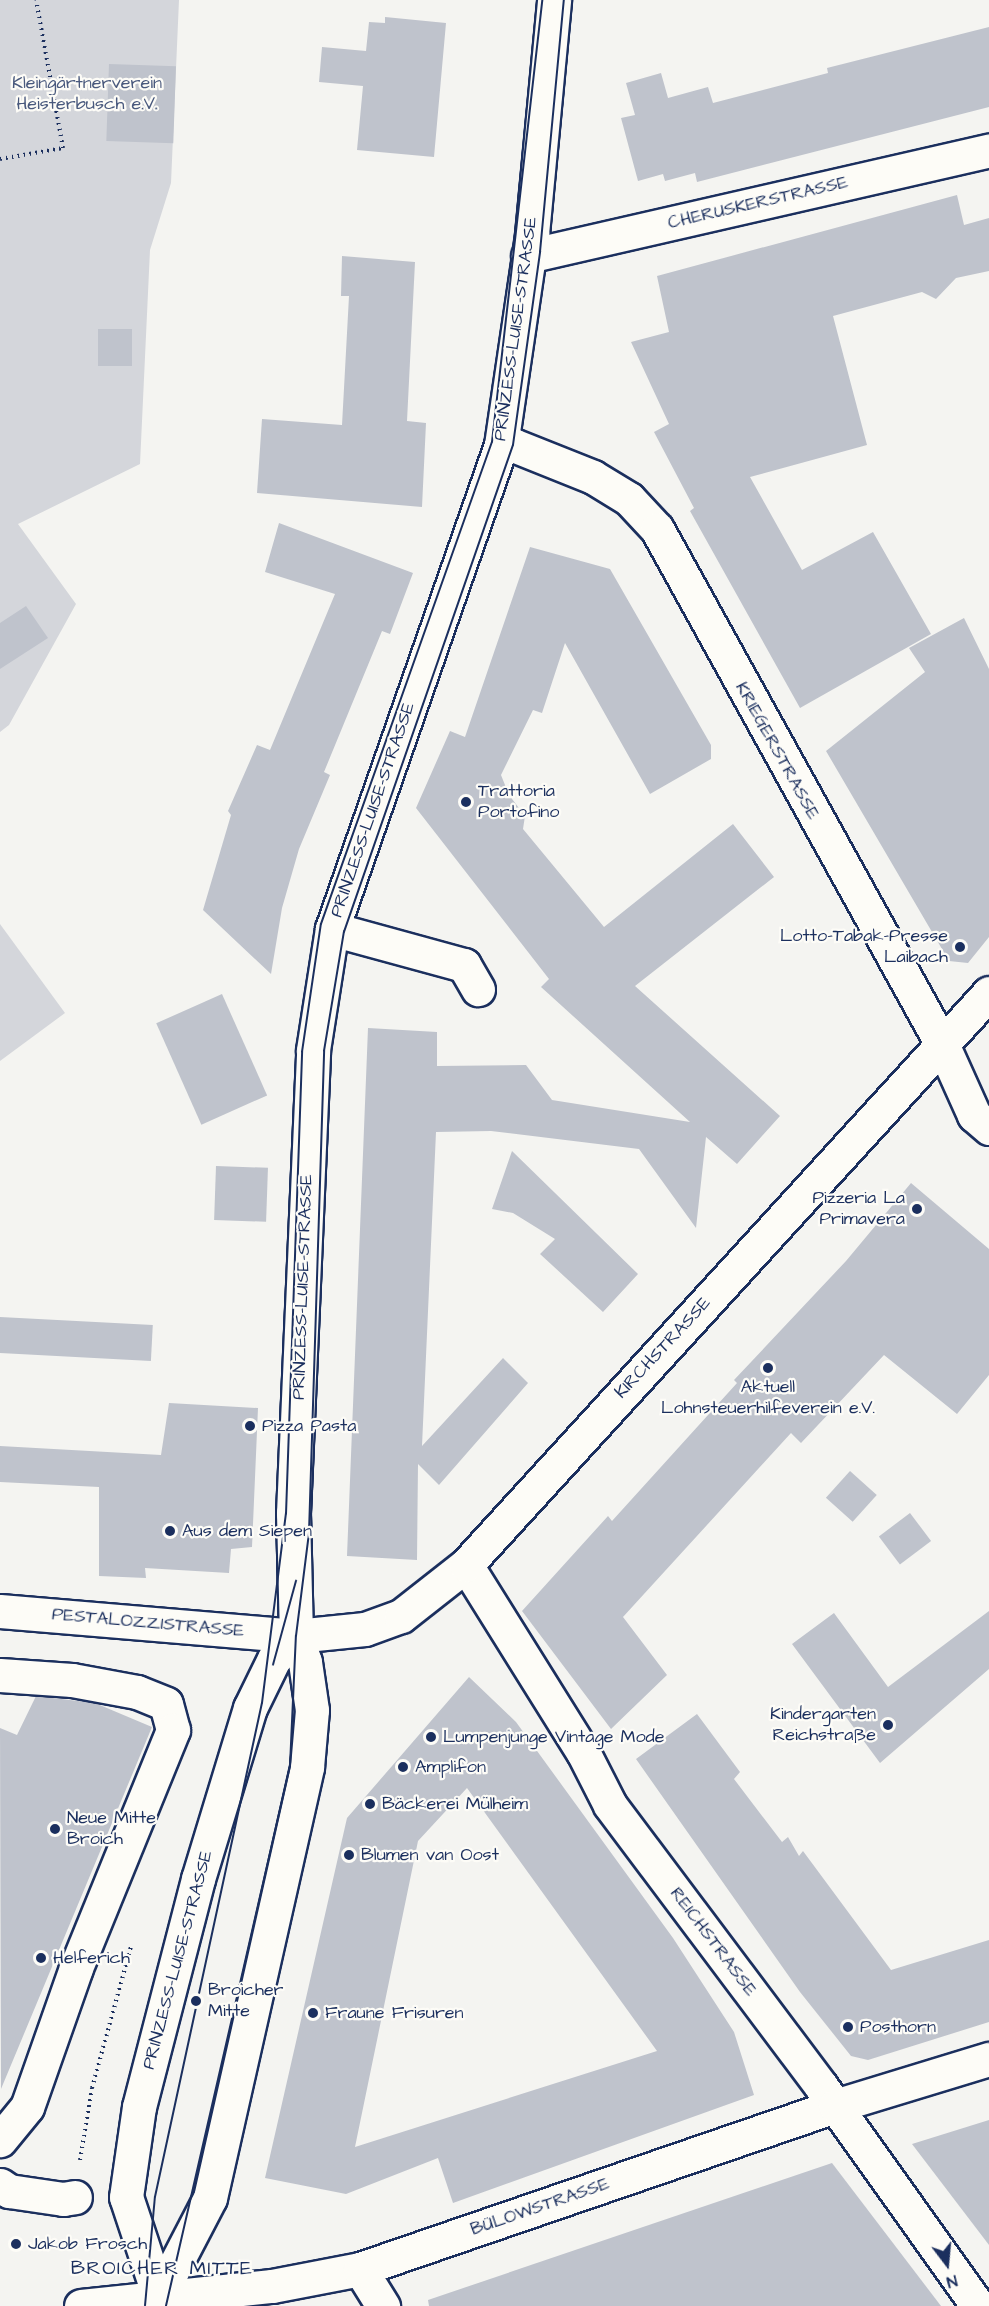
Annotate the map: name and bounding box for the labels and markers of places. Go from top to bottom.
place label: Trattoria Portofino [478,781,559,824]
marker: Trattoria Portofino [459,795,473,809]
place label: Lotto-Tabak-Presse Laibach [780,926,948,968]
marker: Lotto-Tabak-Presse Laibach [953,940,967,954]
place label: Pizzeria La Primavera [813,1188,905,1230]
marker: Pizzeria La Primavera [910,1202,924,1216]
marker: Aktuell Lohnsteuerhilfeverein e.V. [761,1361,775,1375]
place label: Aktuell Lohnsteuerhilfeverein e.V. [661,1377,875,1420]
place label: Pizza Pasta [262,1415,356,1437]
marker: Pizza Pasta [243,1419,257,1433]
place label: Aus dem Siepen [182,1520,312,1542]
marker: Aus dem Siepen [163,1524,177,1538]
place label: Kindergarten Reichstraße [770,1704,876,1746]
marker: Kindergarten Reichstraße [881,1718,895,1732]
place label: Lumpenjunge Vintage Mode [443,1726,665,1748]
marker: Lumpenjunge Vintage Mode [424,1730,438,1744]
place label: Amplifon [415,1756,486,1778]
marker: Amplifon [396,1760,410,1774]
place label: Bäckerei Mülheim [382,1793,528,1815]
marker: Bäckerei Mülheim [363,1797,377,1811]
place label: Neue Mitte Broich [67,1808,156,1850]
marker: Neue Mitte Broich [48,1822,62,1836]
place label: Blumen van Oost [361,1844,499,1866]
marker: Blumen van Oost [342,1848,356,1862]
place label: Helferich [53,1947,130,1969]
marker: Helferich [34,1951,48,1965]
place label: Broicher Mitte [208,1980,284,2022]
marker: Broicher Mitte [189,1994,203,2008]
place label: Fraune Frisuren [325,2002,464,2024]
marker: Fraune Frisuren [306,2006,320,2020]
place label: Posthorn [860,2016,936,2038]
marker: Posthorn [841,2020,855,2034]
place label: Jakob Frosch [28,2233,147,2255]
marker: Jakob Frosch [9,2237,23,2251]

